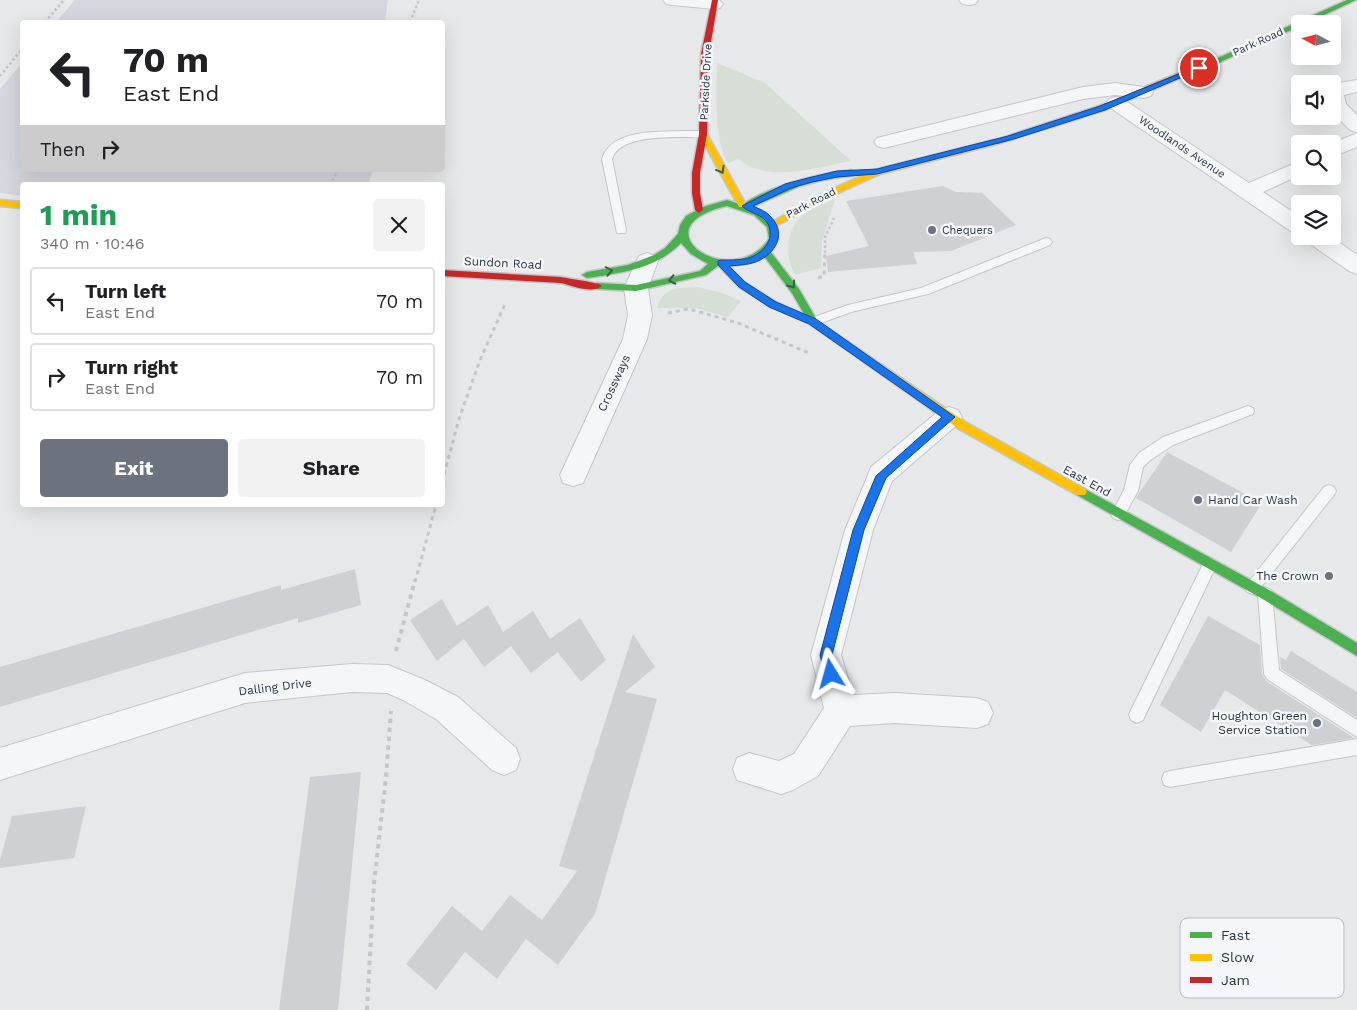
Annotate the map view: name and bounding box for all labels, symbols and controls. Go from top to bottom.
north arrow [1291,15,1341,65]
map controls [1291,15,1341,245]
street label: Park Road [1231,25,1285,59]
text: 70 m [123,39,209,81]
icon: left [40,40,105,105]
street label: Parkside Drive [698,43,714,121]
pin [1178,47,1220,89]
icon: arrive [1185,54,1213,82]
button: sound [1291,75,1341,125]
text: East End [123,81,219,106]
street label: Woodlands Avenue [1136,113,1228,181]
icon: right [96,135,124,163]
button: search [1291,135,1341,185]
text: Then [40,138,86,161]
one-way arrow [715,165,725,174]
street label: Park Road [784,185,838,221]
button: layers [1291,195,1341,245]
text: 1 min [40,197,117,232]
button: close [373,199,425,251]
marker: Chequers [926,224,938,236]
place label: Chequers [942,224,993,237]
text: 340 m · 10:46 [40,234,144,253]
street label: Sundon Road [464,254,542,272]
one-way arrow [605,267,613,277]
one-way arrow [668,274,677,285]
one-way arrow [786,279,795,289]
text: Turn left [85,280,166,303]
icon: left [42,287,70,315]
text: 70 m [376,290,423,313]
text: East End [85,303,155,322]
street label: Crossways [595,352,633,414]
text: Turn right [85,356,178,379]
icon: right [42,363,70,391]
text: 70 m [376,366,423,389]
text: East End [85,379,155,398]
button: Exit [40,439,228,497]
button: Share [238,439,425,497]
street label: East End [1061,462,1113,500]
place label: Hand Car Wash [1208,493,1298,507]
marker: Hand Car Wash [1192,494,1204,506]
place label: The Crown [1256,569,1319,583]
marker: The Crown [1323,570,1335,582]
position arrow [804,647,856,699]
street label: Dalling Drive [238,676,313,698]
place label: Houghton Green Service Station [1212,709,1307,737]
marker: Houghton Green Service Station [1311,717,1323,729]
legend [1180,918,1344,998]
text: Fast [1221,927,1250,943]
text: Slow [1221,949,1254,965]
text: Jam [1221,972,1250,988]

